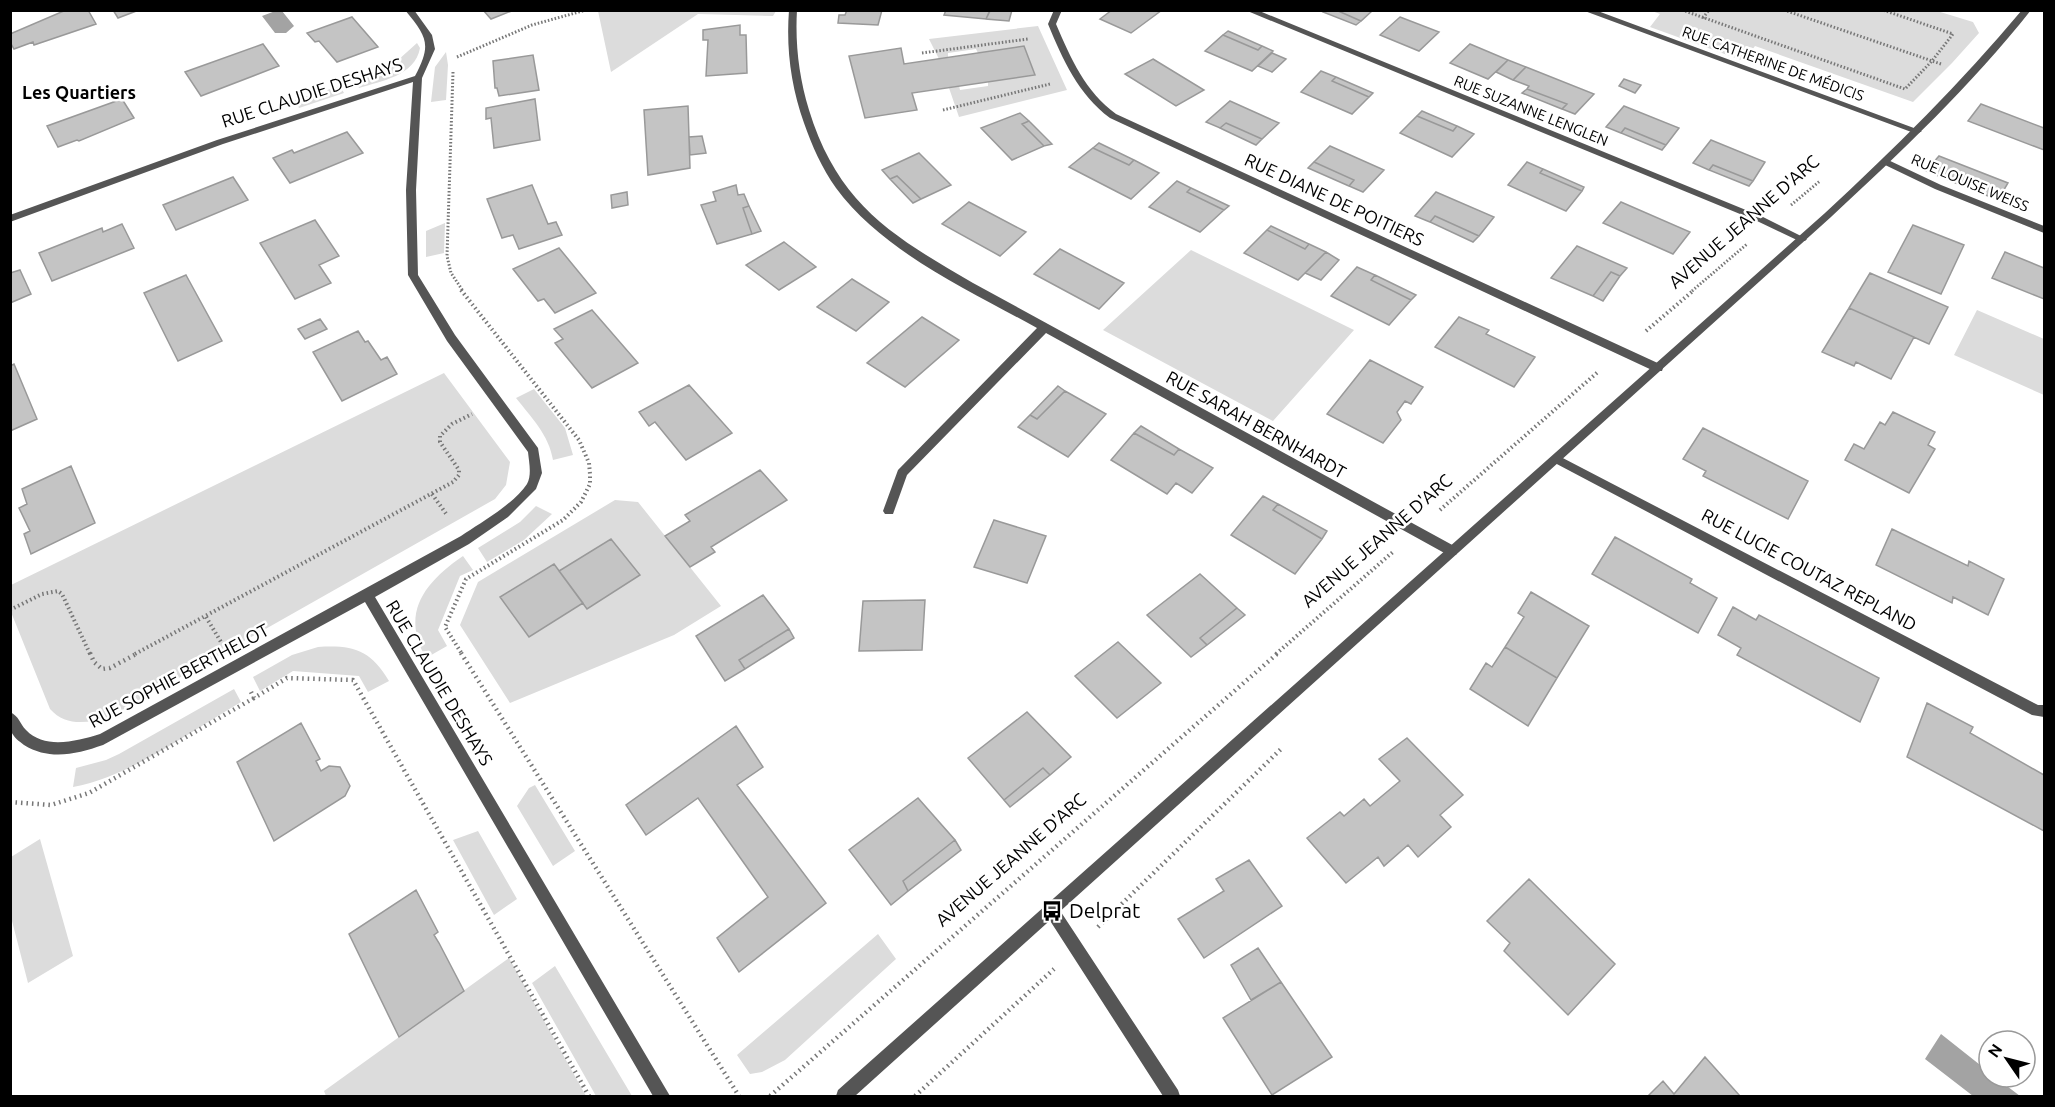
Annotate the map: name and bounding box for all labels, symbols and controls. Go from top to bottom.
street label: RUE CATHERINE DE MÉDICIS [1680,23,1866,104]
street label: RUE CLAUDIE DESHAYS [219,53,405,131]
street label: RUE SUZANNE LENGLEN [1452,72,1611,149]
district label: Les Quartiers [22,82,136,102]
street label: RUE DIANE DE POITIERS [1242,149,1427,249]
street label: RUE LOUISE WEISS [1909,150,2032,215]
street label: AVENUE JEANNE D'ARC [1664,151,1822,292]
street label: RUE SARAH BERNHARDT [1163,366,1350,482]
street label: AVENUE JEANNE D'ARC [1297,470,1455,611]
street label: RUE LUCIE COUTAZ REPLAND [1699,504,1920,634]
street label: RUE CLAUDIE DESHAYS [383,596,497,769]
street label: RUE SOPHIE BERTHELOT [85,619,272,731]
street label: AVENUE JEANNE D'ARC [931,789,1089,930]
place label: Delprat [1069,898,1140,922]
bus stop icon: Delprat [1040,899,1064,923]
north arrow [1977,1029,2037,1089]
text: N [1984,1040,2006,1060]

